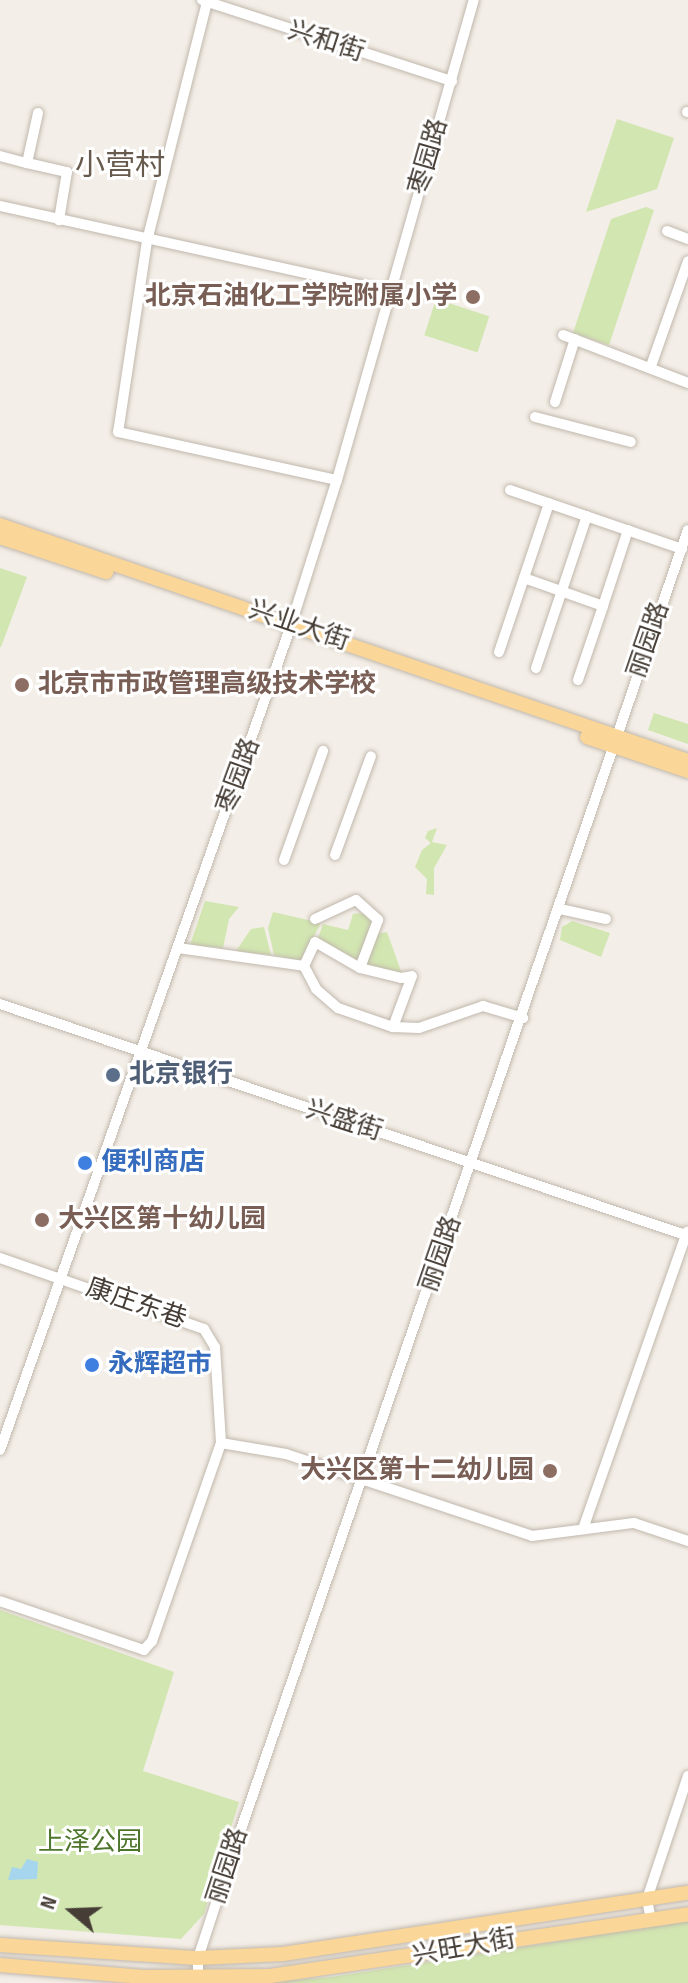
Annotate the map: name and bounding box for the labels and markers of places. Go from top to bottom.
place label: 北京石油化工学院附属小学 [145,281,457,313]
marker: 北京石油化工学院附属小学 [464,288,482,306]
place label: 北京市市政管理高级技术学校 [38,669,376,701]
marker: 北京市市政管理高级技术学校 [13,676,31,694]
place label: 北京银行 [129,1059,233,1091]
marker: 北京银行 [104,1066,122,1084]
place label: 便利商店 [101,1147,205,1179]
marker: 便利商店 [76,1154,94,1172]
place label: 大兴区第十幼儿园 [58,1204,266,1236]
marker: 大兴区第十幼儿园 [33,1211,51,1229]
place label: 永辉超市 [108,1349,212,1381]
marker: 永辉超市 [83,1356,101,1374]
place label: 大兴区第十二幼儿园 [300,1455,534,1487]
marker: 大兴区第十二幼儿园 [541,1462,559,1480]

